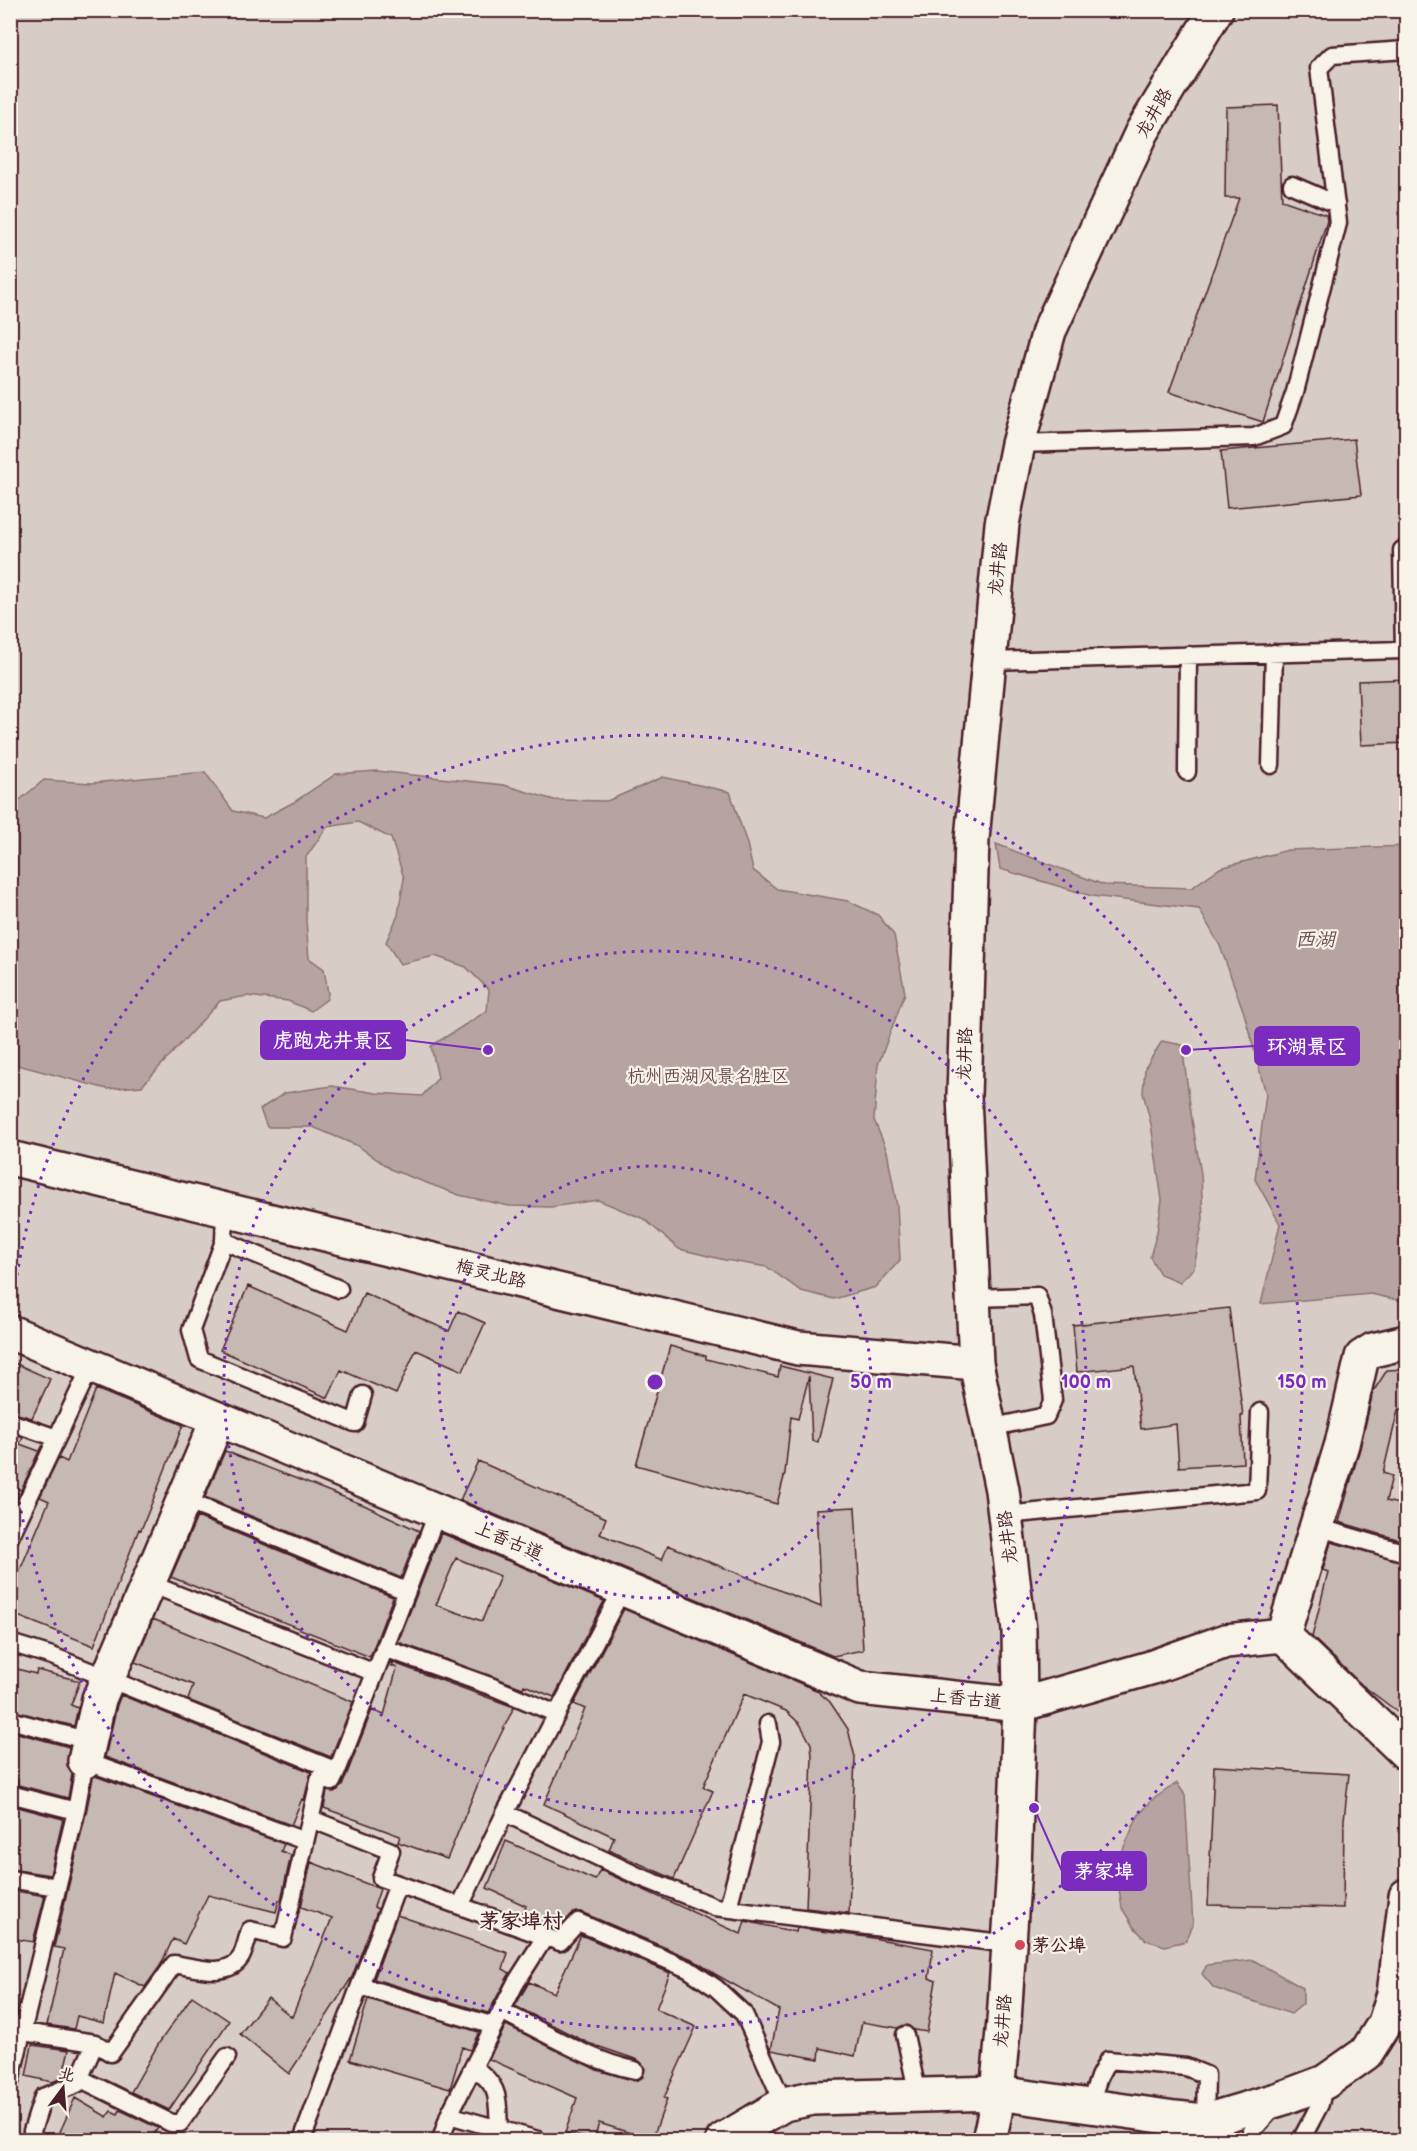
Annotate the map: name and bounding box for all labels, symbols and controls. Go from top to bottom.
street label: 龙井路 [1131,84,1177,142]
street label: 龙井路 [985,541,1011,597]
water label: 西湖 [1295,928,1337,952]
callout: 虎跑龙井景区 [261,1021,405,1059]
street label: 龙井路 [954,1027,976,1081]
callout: 环湖景区 [1255,1027,1359,1065]
text: 虎跑龙井景区 [273,1029,393,1053]
text: 环湖景区 [1267,1035,1347,1059]
park label: 杭州西湖风景名胜区 [627,1066,789,1087]
street label: 梅灵北路 [454,1256,528,1292]
centre of rings [645,1372,665,1392]
text: 50 m [850,1372,892,1393]
text: 100 m [1061,1372,1111,1393]
text: 150 m [1277,1372,1327,1393]
street label: 龙井路 [994,1509,1022,1565]
street label: 上香古道 [472,1517,546,1565]
street label: 上香古道 [929,1685,1003,1713]
callout: 茅家埠 [1062,1852,1146,1890]
text: 茅家埠 [1074,1860,1134,1884]
district label: 茅家埠村 [479,1909,563,1934]
place label: 茅公埠 [1032,1935,1086,1956]
marker: 茅公埠 [1013,1938,1027,1952]
street label: 龙井路 [990,1993,1016,2049]
north arrow [33,2058,93,2118]
text: 北 [56,2064,77,2086]

